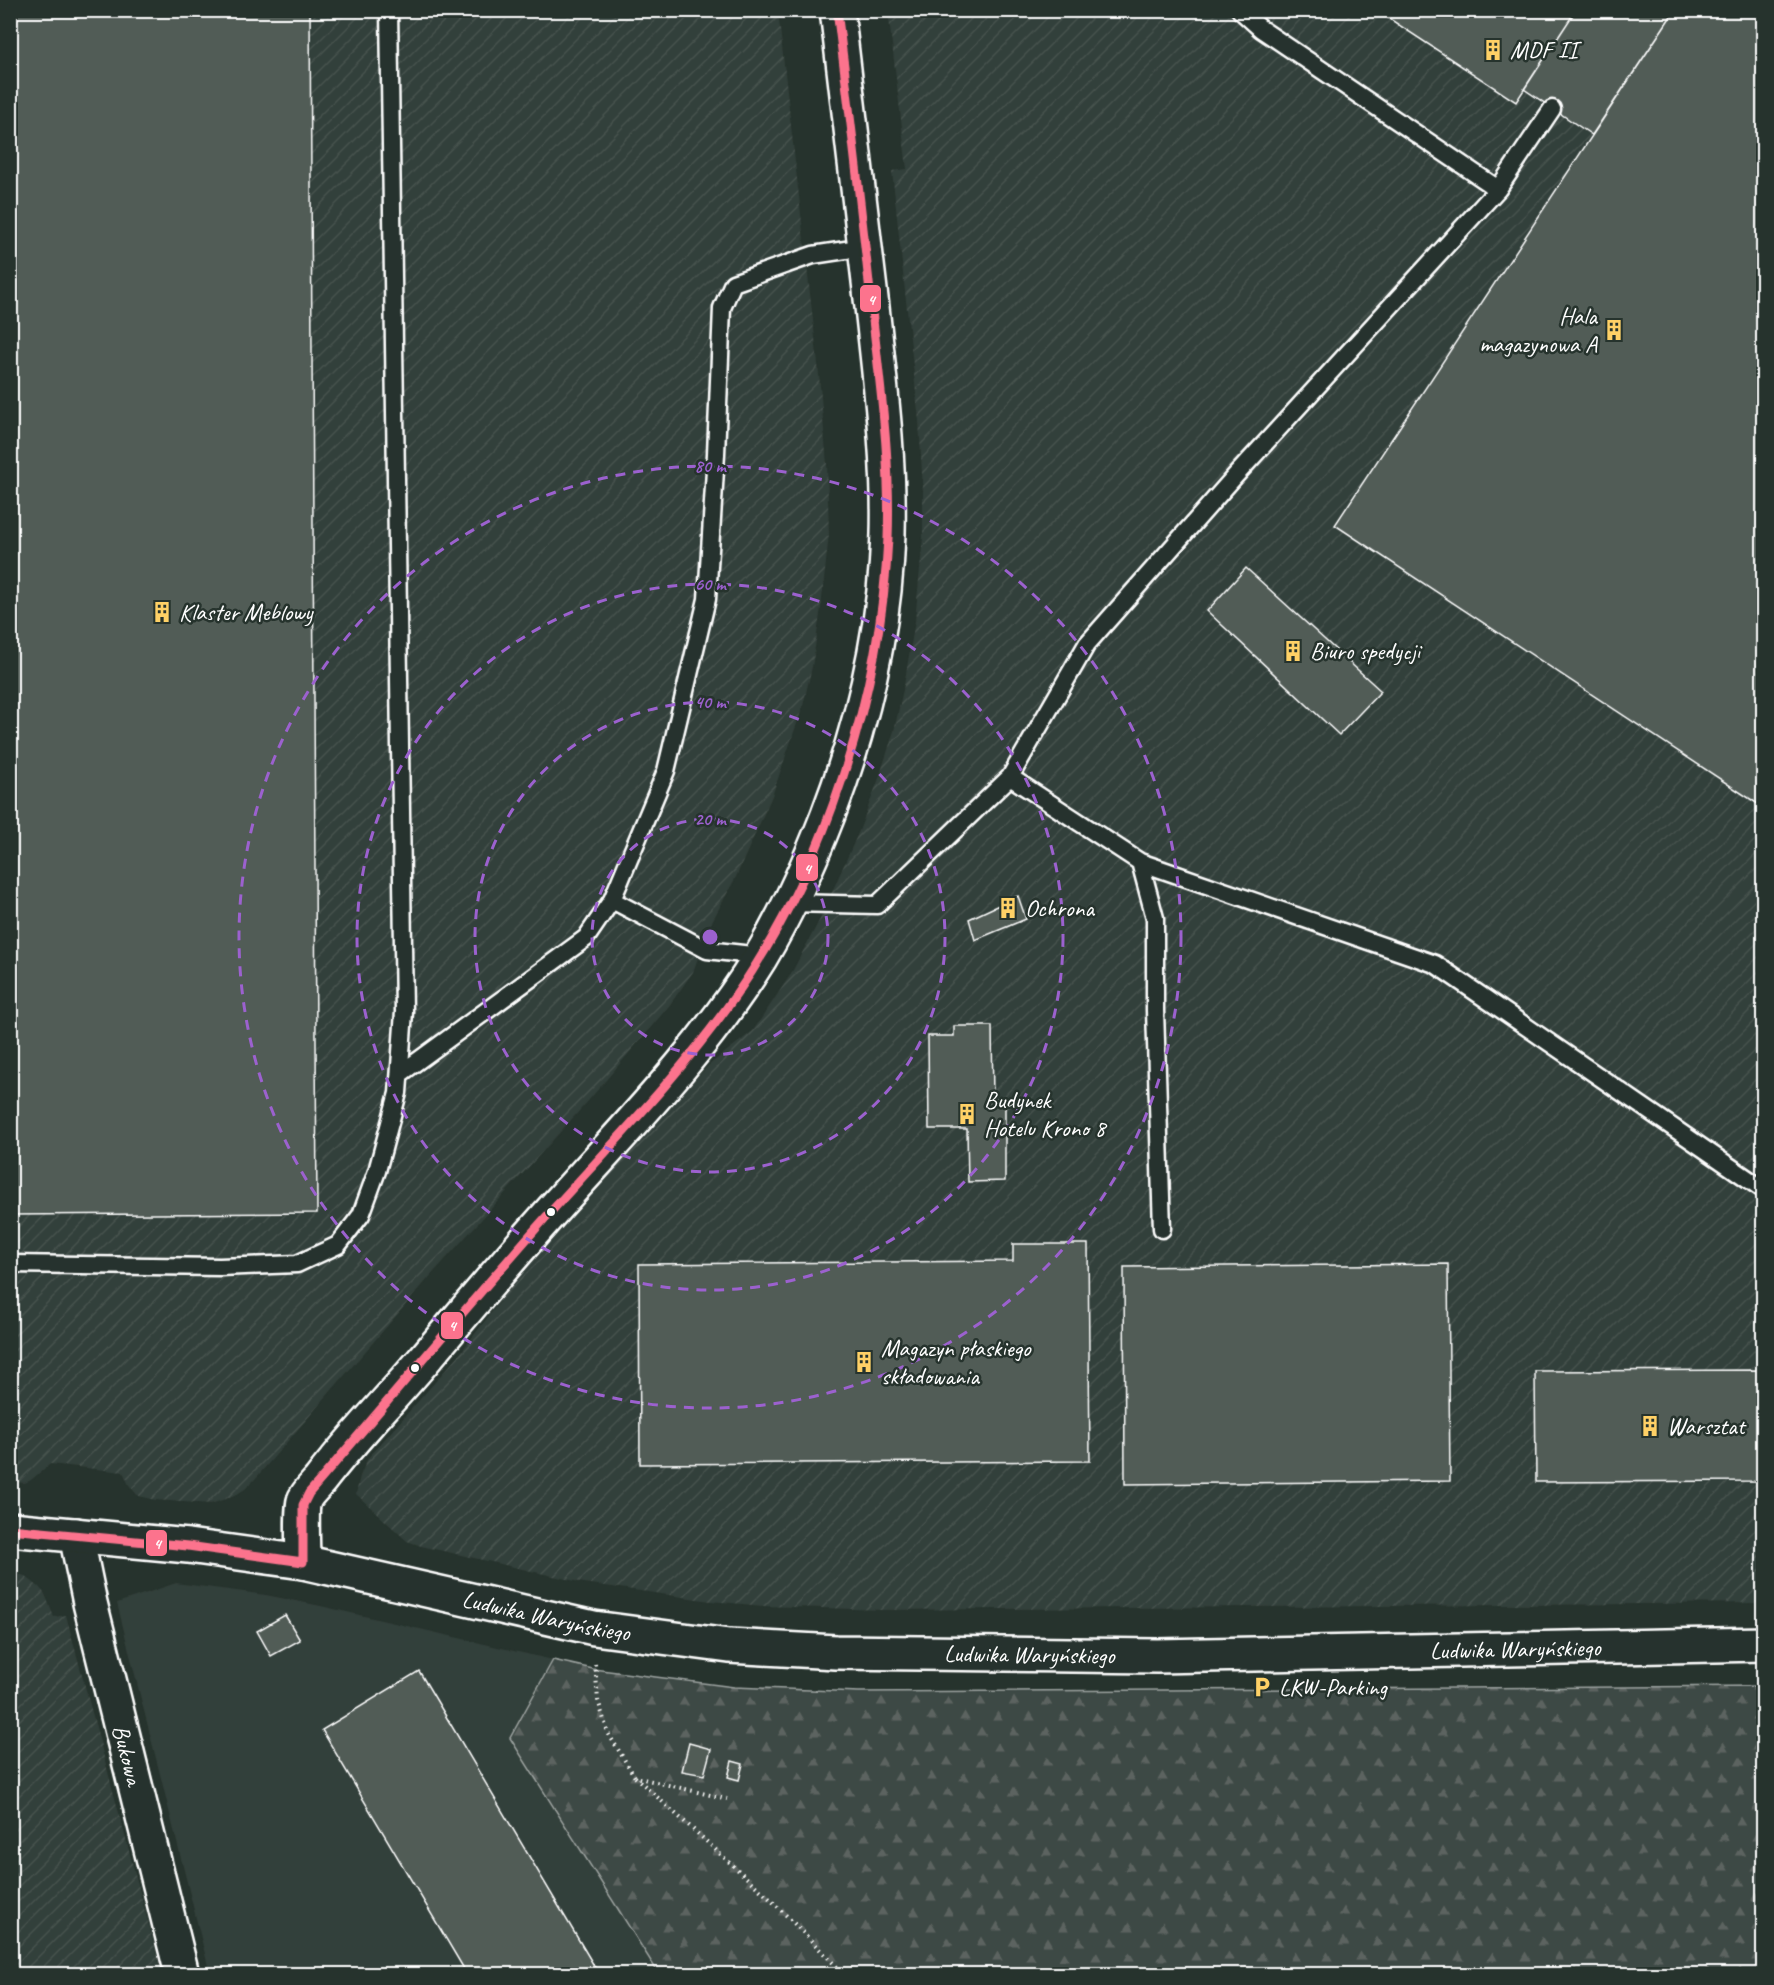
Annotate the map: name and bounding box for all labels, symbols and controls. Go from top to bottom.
place label: MDF II [1510,35,1583,65]
building icon: MDF II [1481,38,1505,62]
line badge: 4 [859,284,882,313]
text: 4 [867,290,876,310]
place label: Hala magazynowa A [1479,301,1598,359]
building icon: Hala magazynowa A [1602,318,1626,342]
text: 80 m [695,455,727,477]
text: 60 m [694,573,727,595]
place label: Klaster Meblowy [179,597,314,627]
building icon: Klaster Meblowy [150,600,174,624]
place label: Biuro spedycji [1310,636,1423,666]
building icon: Biuro spedycji [1281,639,1305,663]
text: 40 m [695,691,727,713]
text: 20 m [695,808,727,830]
line badge: 4 [795,853,819,882]
text: 4 [803,859,812,879]
place label: Ochrona [1025,893,1095,923]
building icon: Ochrona [996,896,1020,920]
centre of rings [700,927,720,947]
place label: Budynek Hotelu Krono 8 [984,1085,1108,1143]
building icon: Budynek Hotelu Krono 8 [955,1102,979,1126]
unlabelled marker [545,1206,557,1218]
line badge: 4 [440,1311,464,1340]
text: 4 [448,1316,457,1336]
place label: Magazyn płaskiego składowania [881,1333,1032,1391]
building icon: Magazyn płaskiego składowania [852,1350,876,1374]
unlabelled marker [409,1362,421,1374]
place label: Warsztat [1667,1411,1747,1441]
building icon: Warsztat [1638,1414,1662,1438]
line badge: 4 [145,1529,168,1557]
text: 4 [153,1534,162,1554]
street label: Ludwika Waryńskiego [459,1584,633,1648]
street label: Ludwika Waryńskiego [1430,1632,1602,1666]
street label: Ludwika Waryńskiego [944,1638,1116,1670]
place label: LKW-Parking [1279,1672,1389,1702]
parking icon: LKW-Parking [1250,1675,1274,1699]
street label: Bukowa [106,1722,150,1790]

